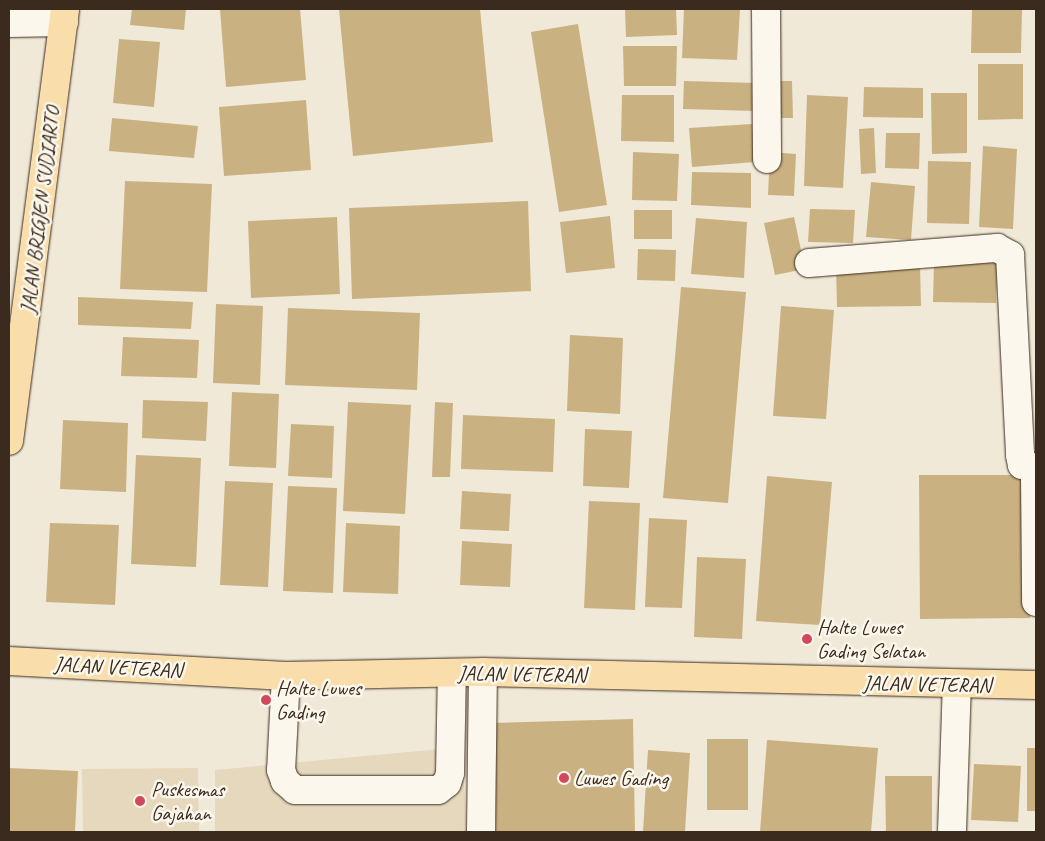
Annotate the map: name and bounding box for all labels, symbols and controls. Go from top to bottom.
street label: JALAN BRIGJEN SUDIARTO [15,105,65,315]
place label: Halte Luwes Gading Selatan [817,614,924,664]
marker: Halte Luwes Gading Selatan [801,633,813,645]
street label: JALAN VETERAN [54,651,182,683]
street label: JALAN VETERAN [458,660,586,688]
street label: JALAN VETERAN [863,670,991,698]
place label: Halte Luwes Gading [276,675,360,725]
marker: Halte Luwes Gading [260,694,272,706]
place label: Luwes Gading [574,765,668,791]
marker: Luwes Gading [558,772,570,784]
place label: Puskesmas Gajahan [151,776,224,826]
marker: Puskesmas Gajahan [133,794,147,808]

